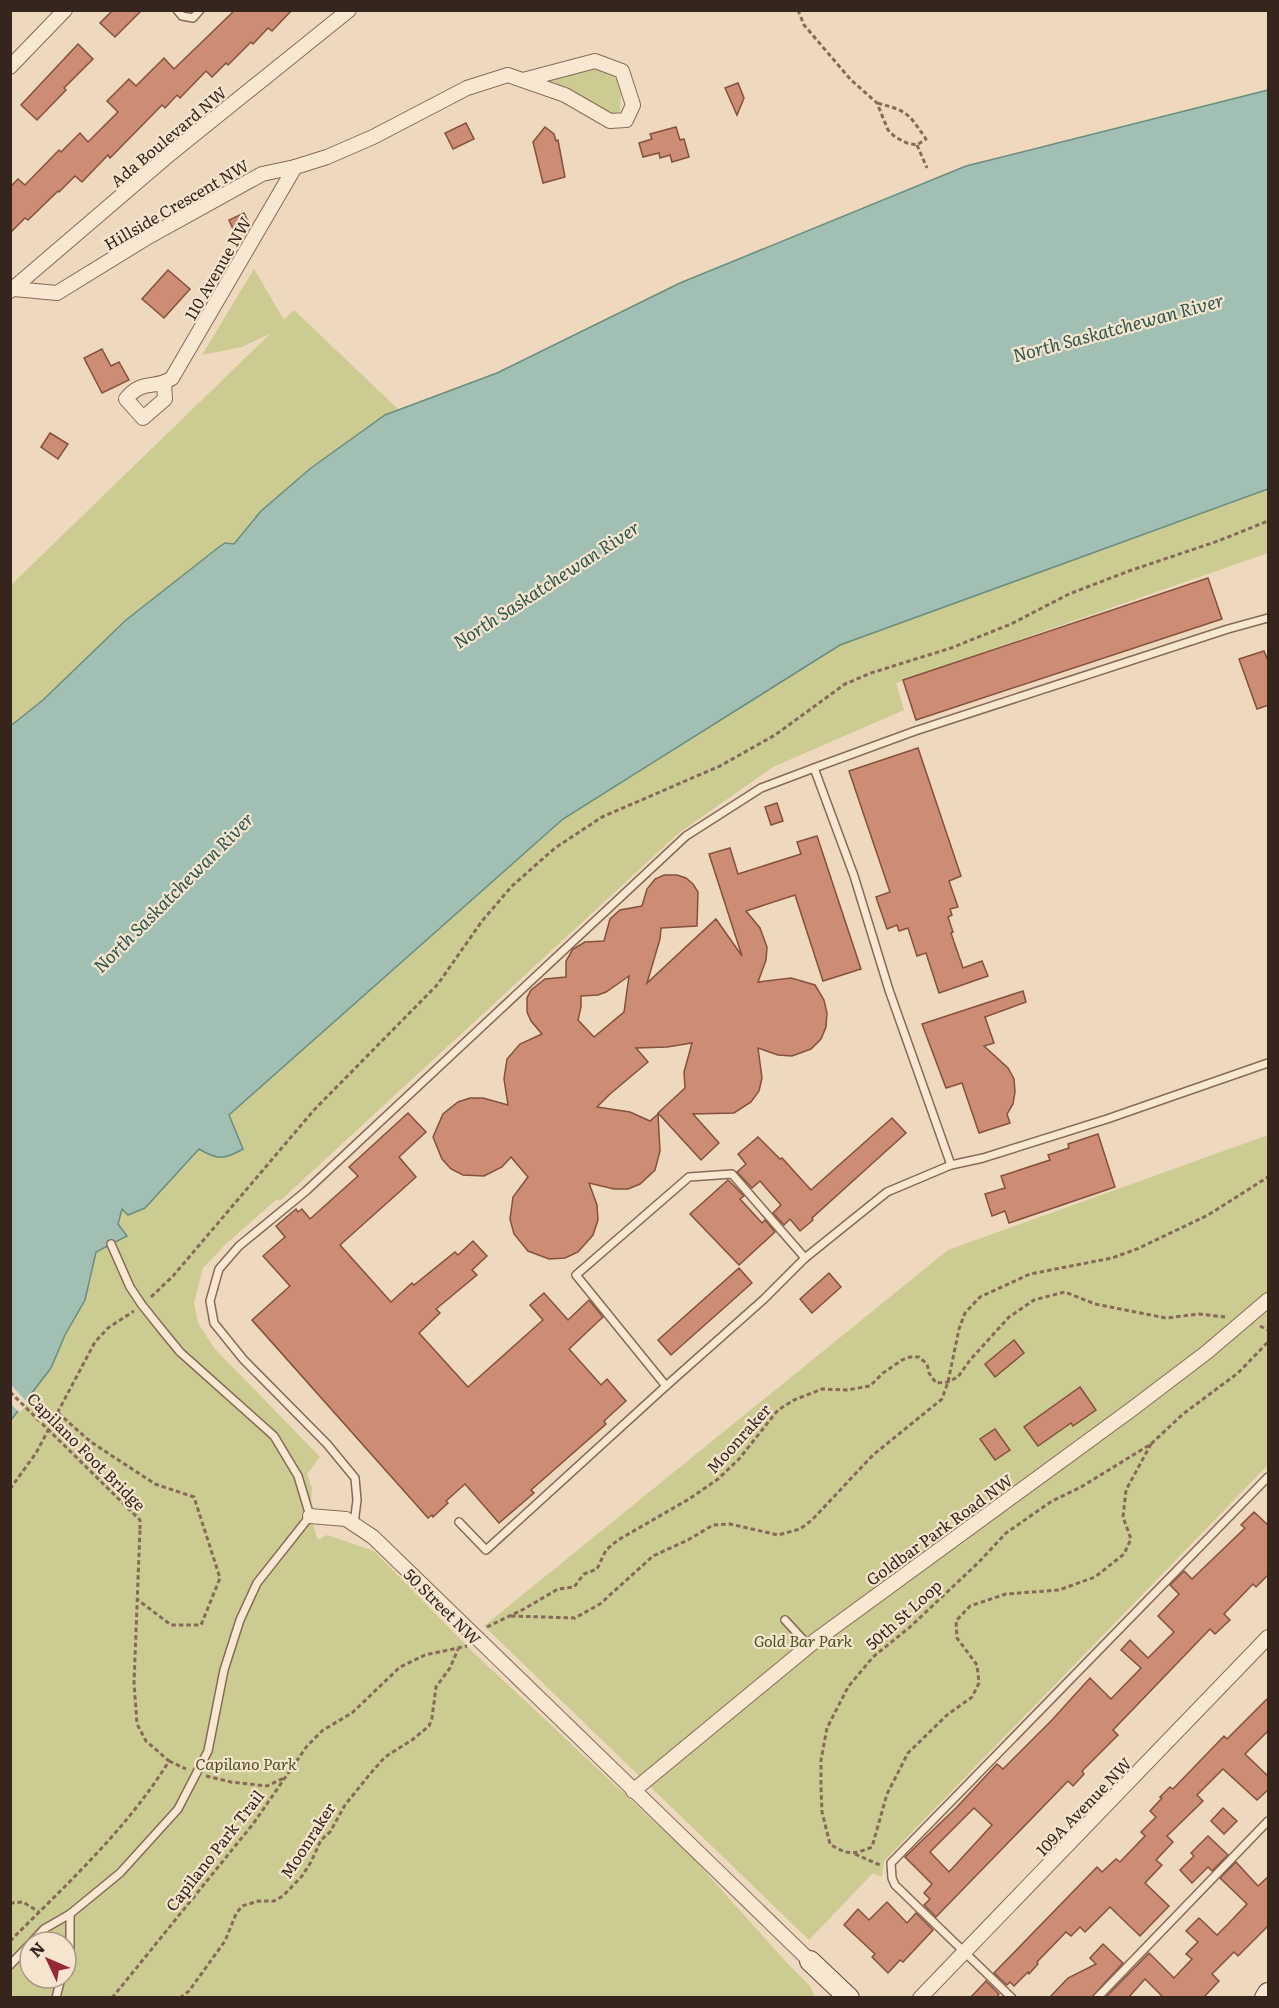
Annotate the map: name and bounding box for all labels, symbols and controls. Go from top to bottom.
street label: Ada Boulevard NW [105,80,232,192]
street label: Hillside Crescent NW [99,152,253,255]
street label: 110 Avenue NW [178,211,257,324]
water label: North Saskatchewan River [1009,286,1227,368]
water label: North Saskatchewan River [447,513,645,655]
water label: North Saskatchewan River [87,806,259,978]
street label: Capilano Foot Bridge [22,1386,152,1516]
street label: Moonraker [700,1398,776,1478]
street label: Goldbar Park Road NW [861,1467,1018,1591]
street label: 50 Street NW [399,1562,487,1650]
street label: 50th St Loop [860,1573,947,1655]
park label: Gold Bar Park [754,1628,853,1652]
park label: Capilano Park [195,1751,297,1775]
street label: 109A Avenue NW [1029,1751,1137,1861]
street label: Capilano Park Trail [159,1784,269,1916]
street label: Moonraker [273,1797,341,1883]
north arrow [18,1930,78,1990]
text: N [23,1936,50,1962]

